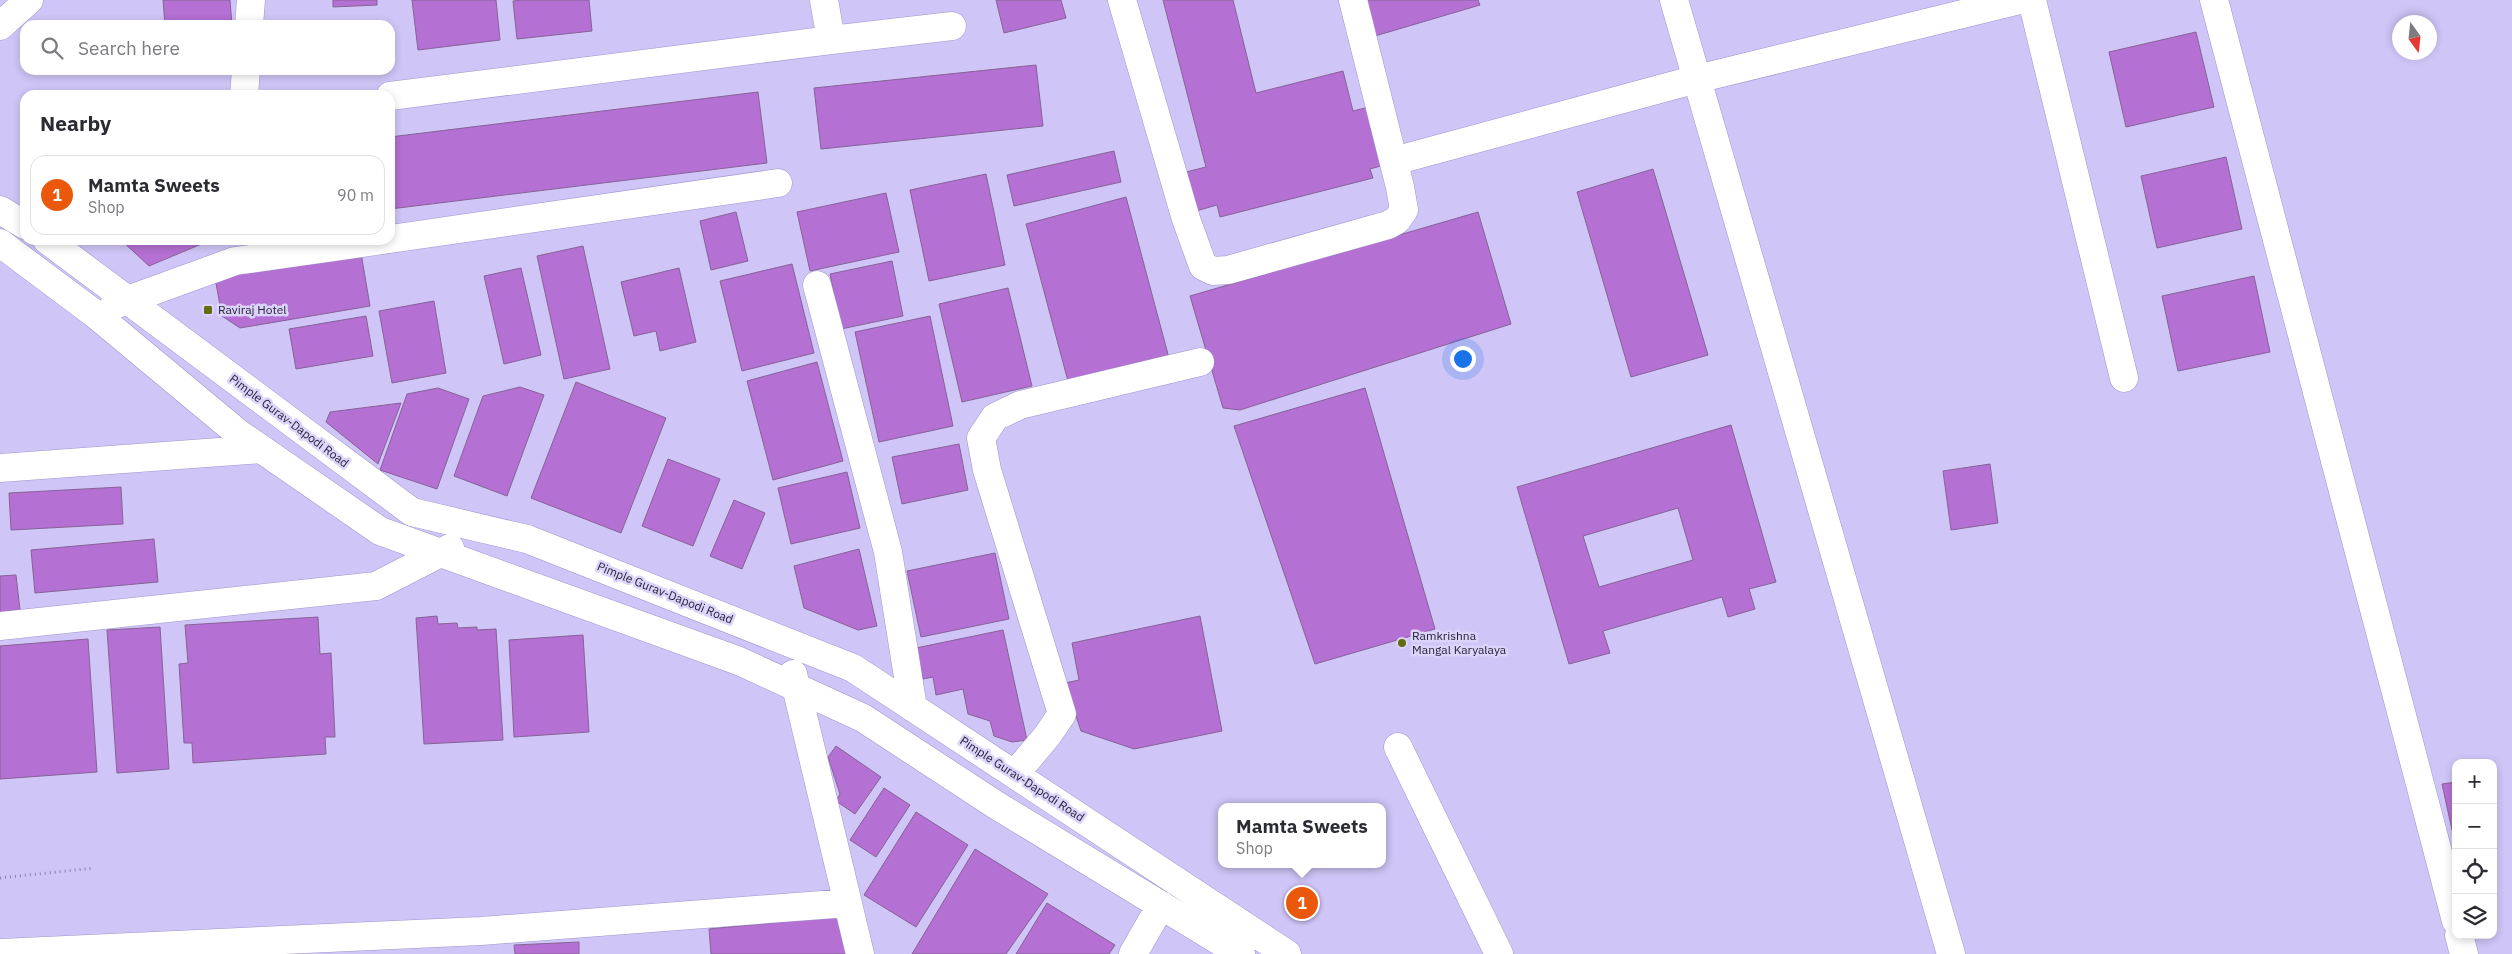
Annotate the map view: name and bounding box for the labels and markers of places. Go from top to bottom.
place label: Raviraj Hotel [218,302,287,317]
marker: Raviraj Hotel [202,304,214,316]
place label: Ramkrishna Mangal Karyalaya [1412,628,1507,657]
marker: Ramkrishna Mangal Karyalaya [1396,637,1408,649]
pin: 1 [1286,884,1318,922]

